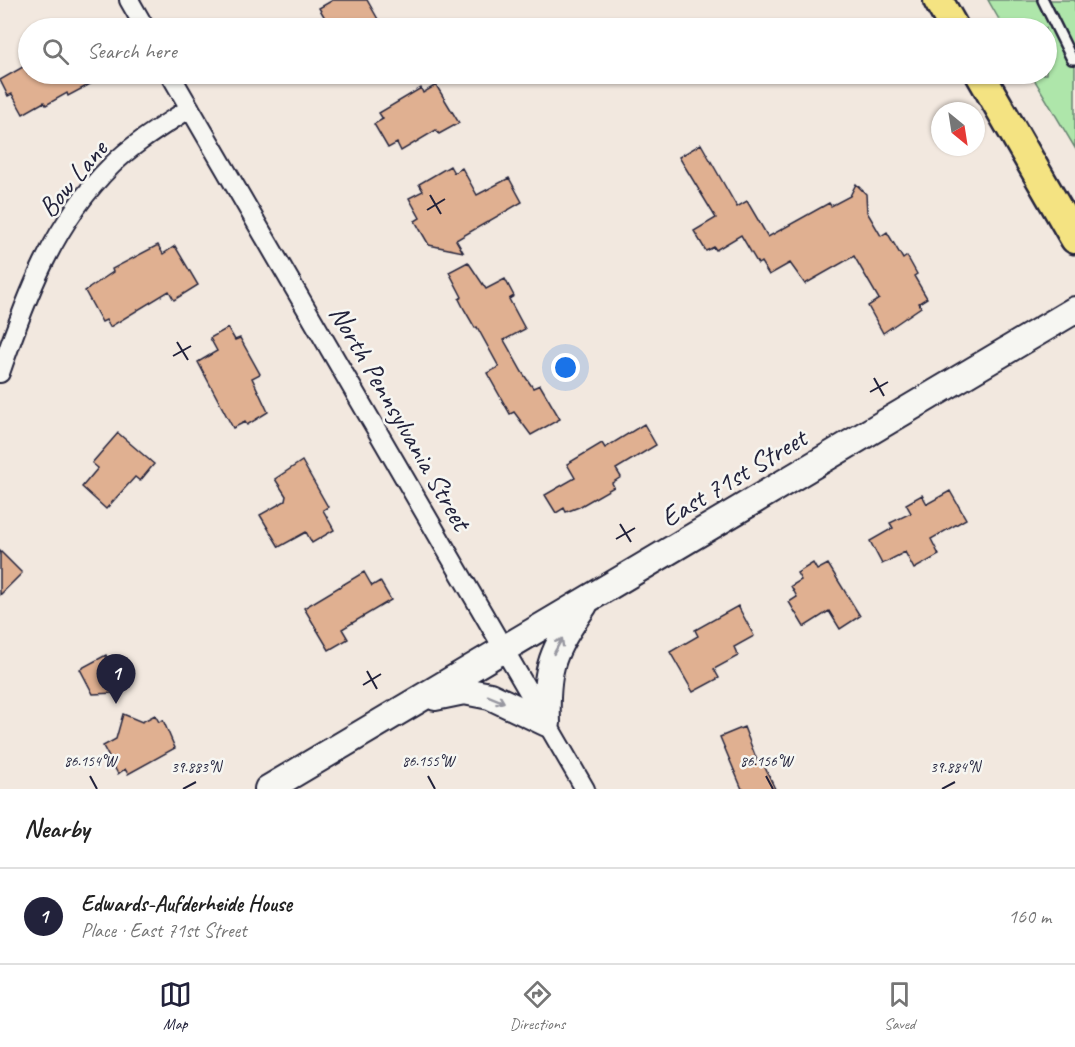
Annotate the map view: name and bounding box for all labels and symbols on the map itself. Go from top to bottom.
north arrow [931,102,985,156]
street label: Bow Lane [30,131,116,224]
street label: North Pennsylvania Street [322,298,481,538]
your location [551,353,580,382]
street label: East 71st Street [654,419,815,535]
one-way arrow [552,638,564,655]
pin: 1 [96,654,136,704]
one-way arrow [487,694,505,705]
text: 86.154°W [64,752,119,771]
text: 86.155°W [402,752,457,771]
text: 86.156°W [740,752,795,771]
text: 39.883°N [171,758,224,777]
text: 39.884°N [930,758,983,777]

